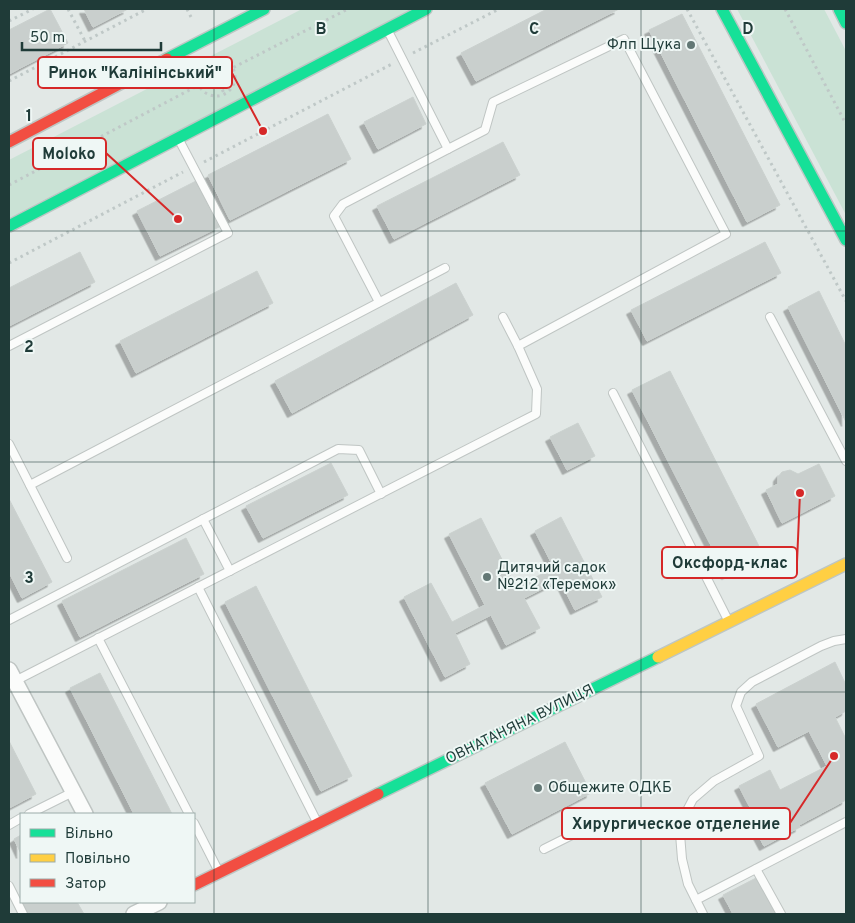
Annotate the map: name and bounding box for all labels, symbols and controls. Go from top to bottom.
scale bar [22,20,161,52]
text: B [315,20,327,40]
text: C [529,20,539,40]
text: D [742,20,754,40]
text: 50 m [30,29,65,48]
place label: Флп Щука [607,36,681,55]
marker: Флп Щука [685,39,697,51]
callout: Ринок "Калінінський" [38,57,232,88]
text: Ринок "Калінінський" [48,64,222,84]
text: 1 [26,107,32,127]
callout: Moloko [33,138,106,169]
text: Moloko [42,145,96,165]
text: 2 [24,338,34,358]
callout: Оксфорд-клас [662,547,797,578]
text: Оксфорд-клас [672,554,788,574]
place label: Дитячий садок №212 «Теремок» [497,559,616,595]
text: 3 [24,569,34,589]
marker: Дитячий садок №212 «Теремок» [481,571,493,583]
street label: ОВНАТАНЯНА ВУЛИЦЯ [443,681,597,769]
place label: Общежите ОДКБ [548,779,672,798]
marker: Общежите ОДКБ [532,782,544,794]
callout: Хирургическое отделение [562,808,790,839]
legend [20,813,195,903]
text: Хирургическое отделение [572,815,780,835]
text: Вільно [65,825,113,844]
text: Повільно [65,850,130,869]
text: Затор [65,875,106,894]

